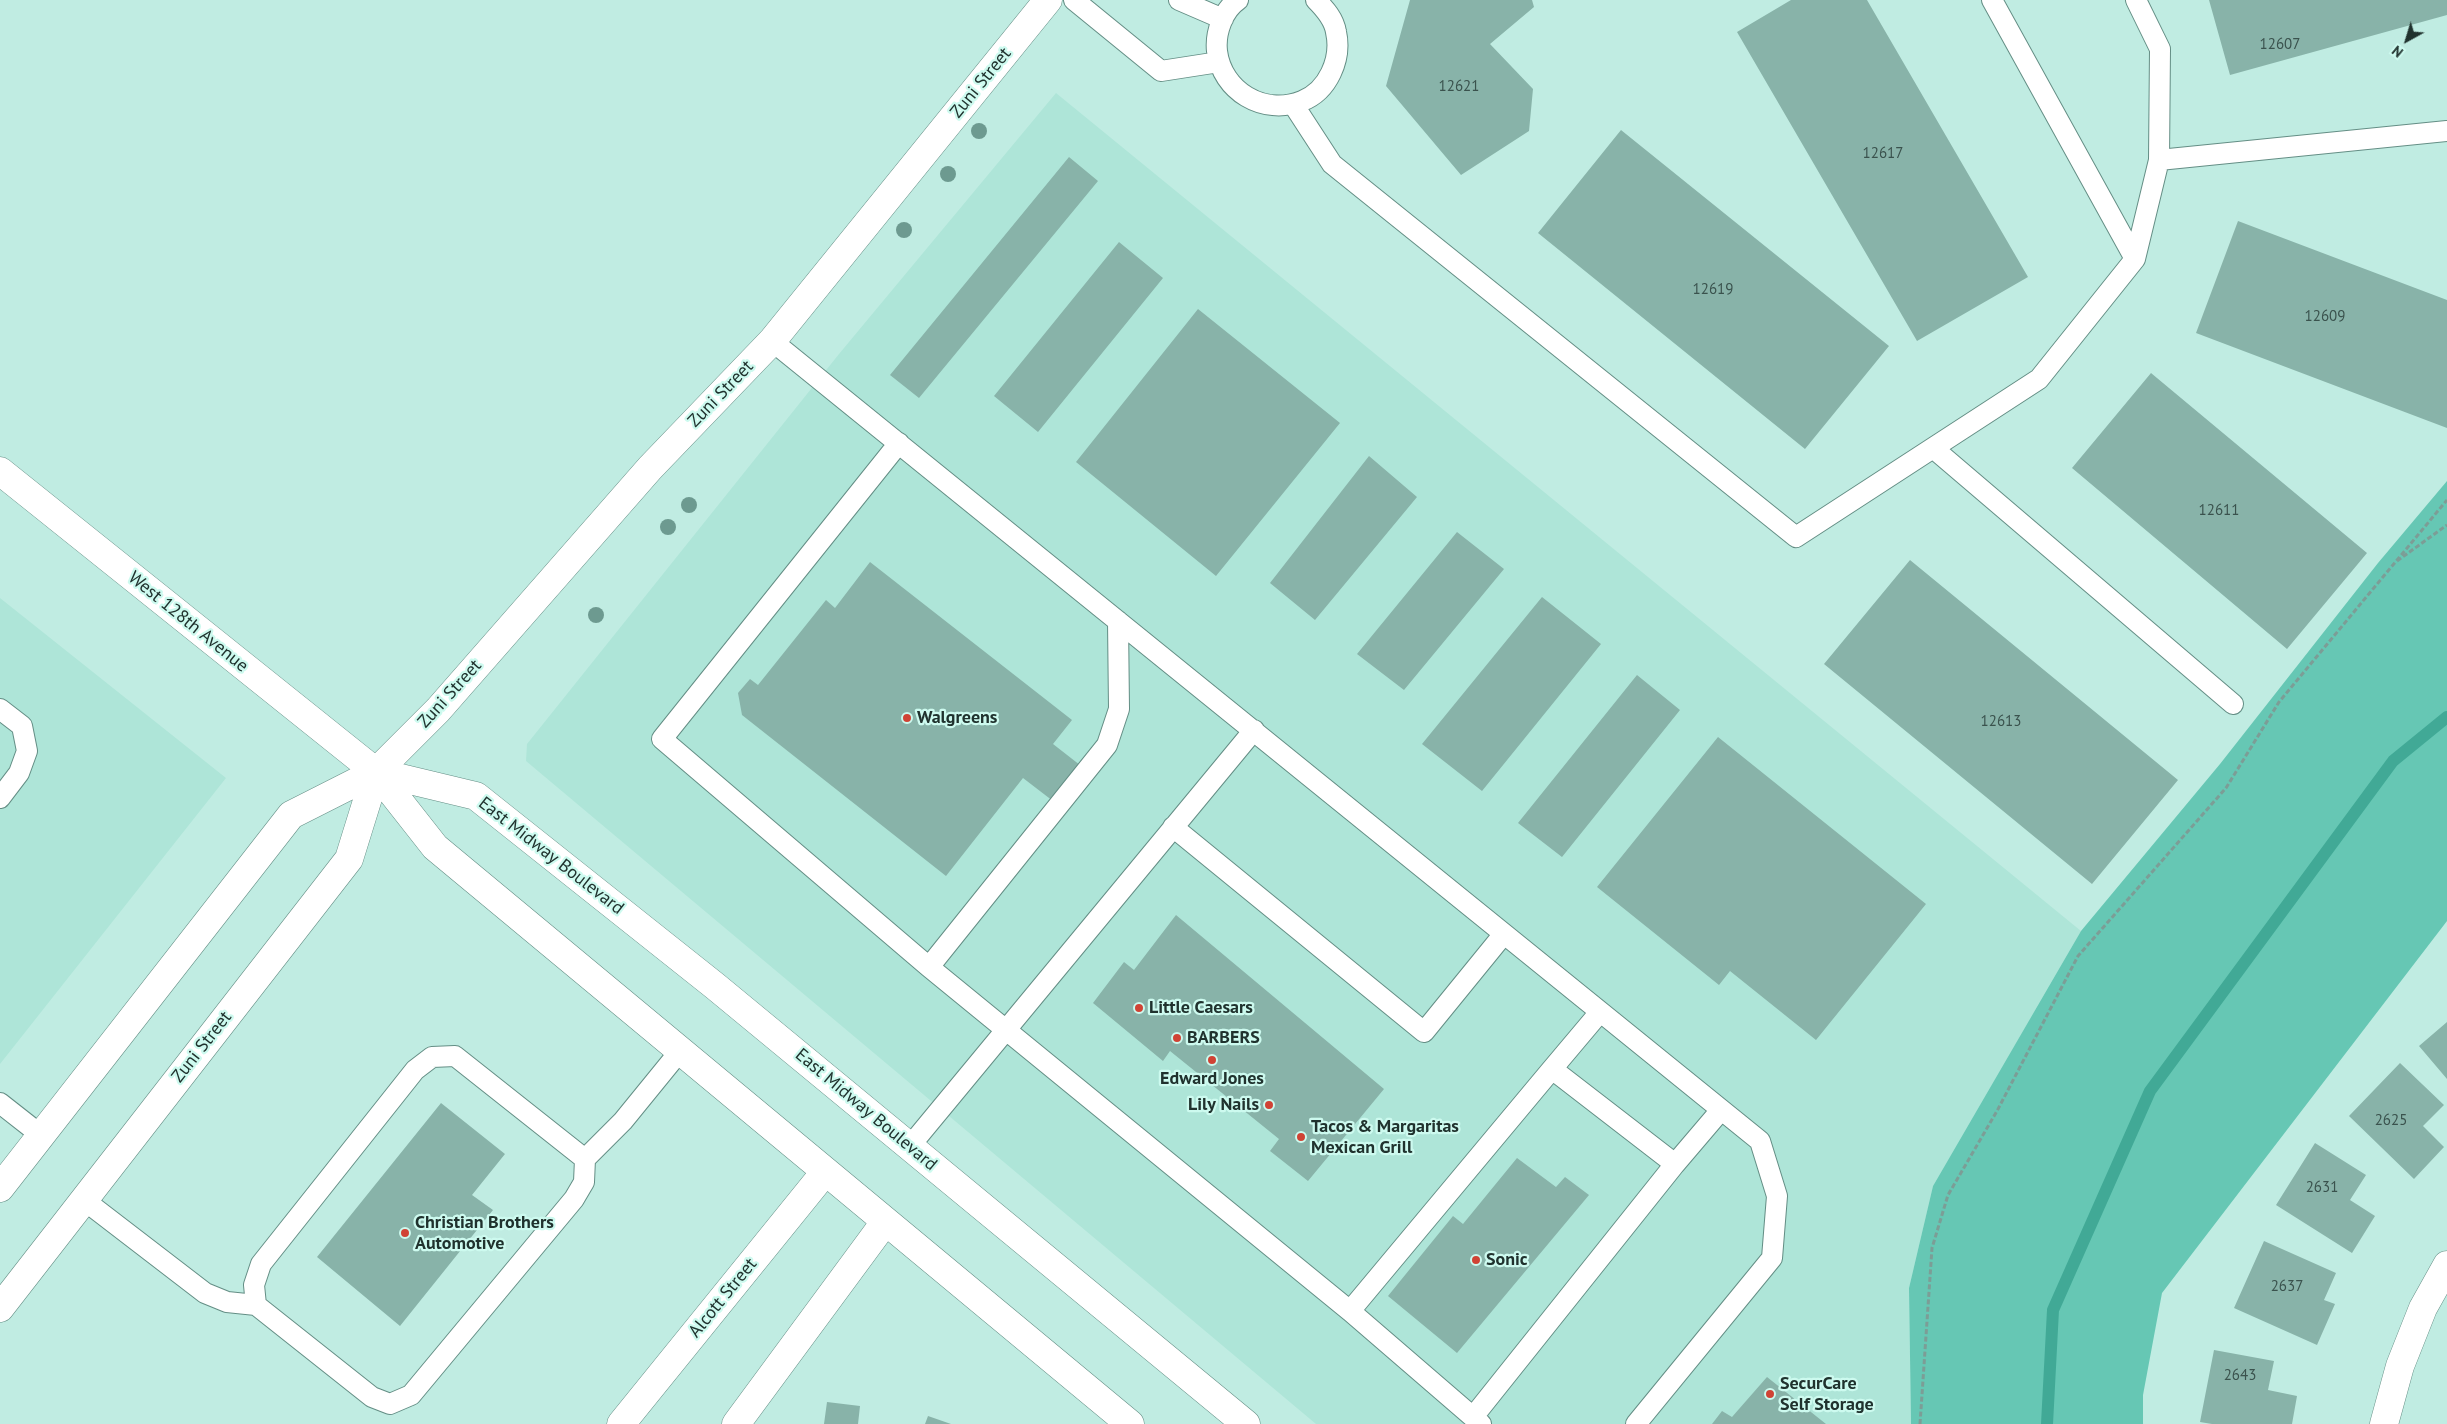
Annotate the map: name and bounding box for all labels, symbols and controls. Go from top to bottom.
north arrow [2382,15,2432,65]
house number: 12607 [2260,36,2300,54]
text: N [2388,42,2407,62]
street label: Zuni Street [946,43,1016,123]
house number: 12621 [1439,78,1479,96]
house number: 12617 [1863,145,1903,163]
house number: 12619 [1693,281,1733,299]
house number: 12609 [2305,308,2345,326]
street label: Zuni Street [684,356,758,432]
house number: 12611 [2199,502,2239,520]
street label: West 128th Avenue [124,567,252,677]
street label: Zuni Street [414,655,486,733]
place label: Walgreens [917,707,997,729]
marker: Walgreens [901,712,913,724]
house number: 12613 [1981,713,2021,731]
street label: East Midway Boulevard [474,793,628,919]
place label: Little Caesars [1149,997,1253,1019]
marker: Little Caesars [1133,1002,1145,1014]
street label: Zuni Street [167,1007,237,1087]
place label: BARBERS [1187,1027,1260,1049]
marker: BARBERS [1171,1032,1183,1044]
street label: East Midway Boulevard [791,1044,941,1176]
marker: Edward Jones [1206,1054,1218,1066]
place label: Edward Jones [1160,1068,1264,1090]
place label: Lily Nails [1188,1094,1259,1116]
marker: Lily Nails [1263,1099,1275,1111]
house number: 2625 [2375,1112,2407,1130]
place label: Tacos & Margaritas Mexican Grill [1311,1116,1459,1158]
marker: Tacos & Margaritas Mexican Grill [1295,1131,1307,1143]
house number: 2631 [2306,1179,2338,1197]
place label: Christian Brothers Automotive [415,1212,554,1254]
marker: Christian Brothers Automotive [399,1227,411,1239]
place label: Sonic [1486,1249,1528,1271]
street label: Alcott Street [684,1254,762,1342]
marker: Sonic [1470,1254,1482,1266]
house number: 2637 [2271,1278,2303,1296]
house number: 2643 [2224,1367,2256,1385]
place label: SecurCare Self Storage [1780,1373,1874,1416]
marker: SecurCare Self Storage [1764,1388,1776,1400]

